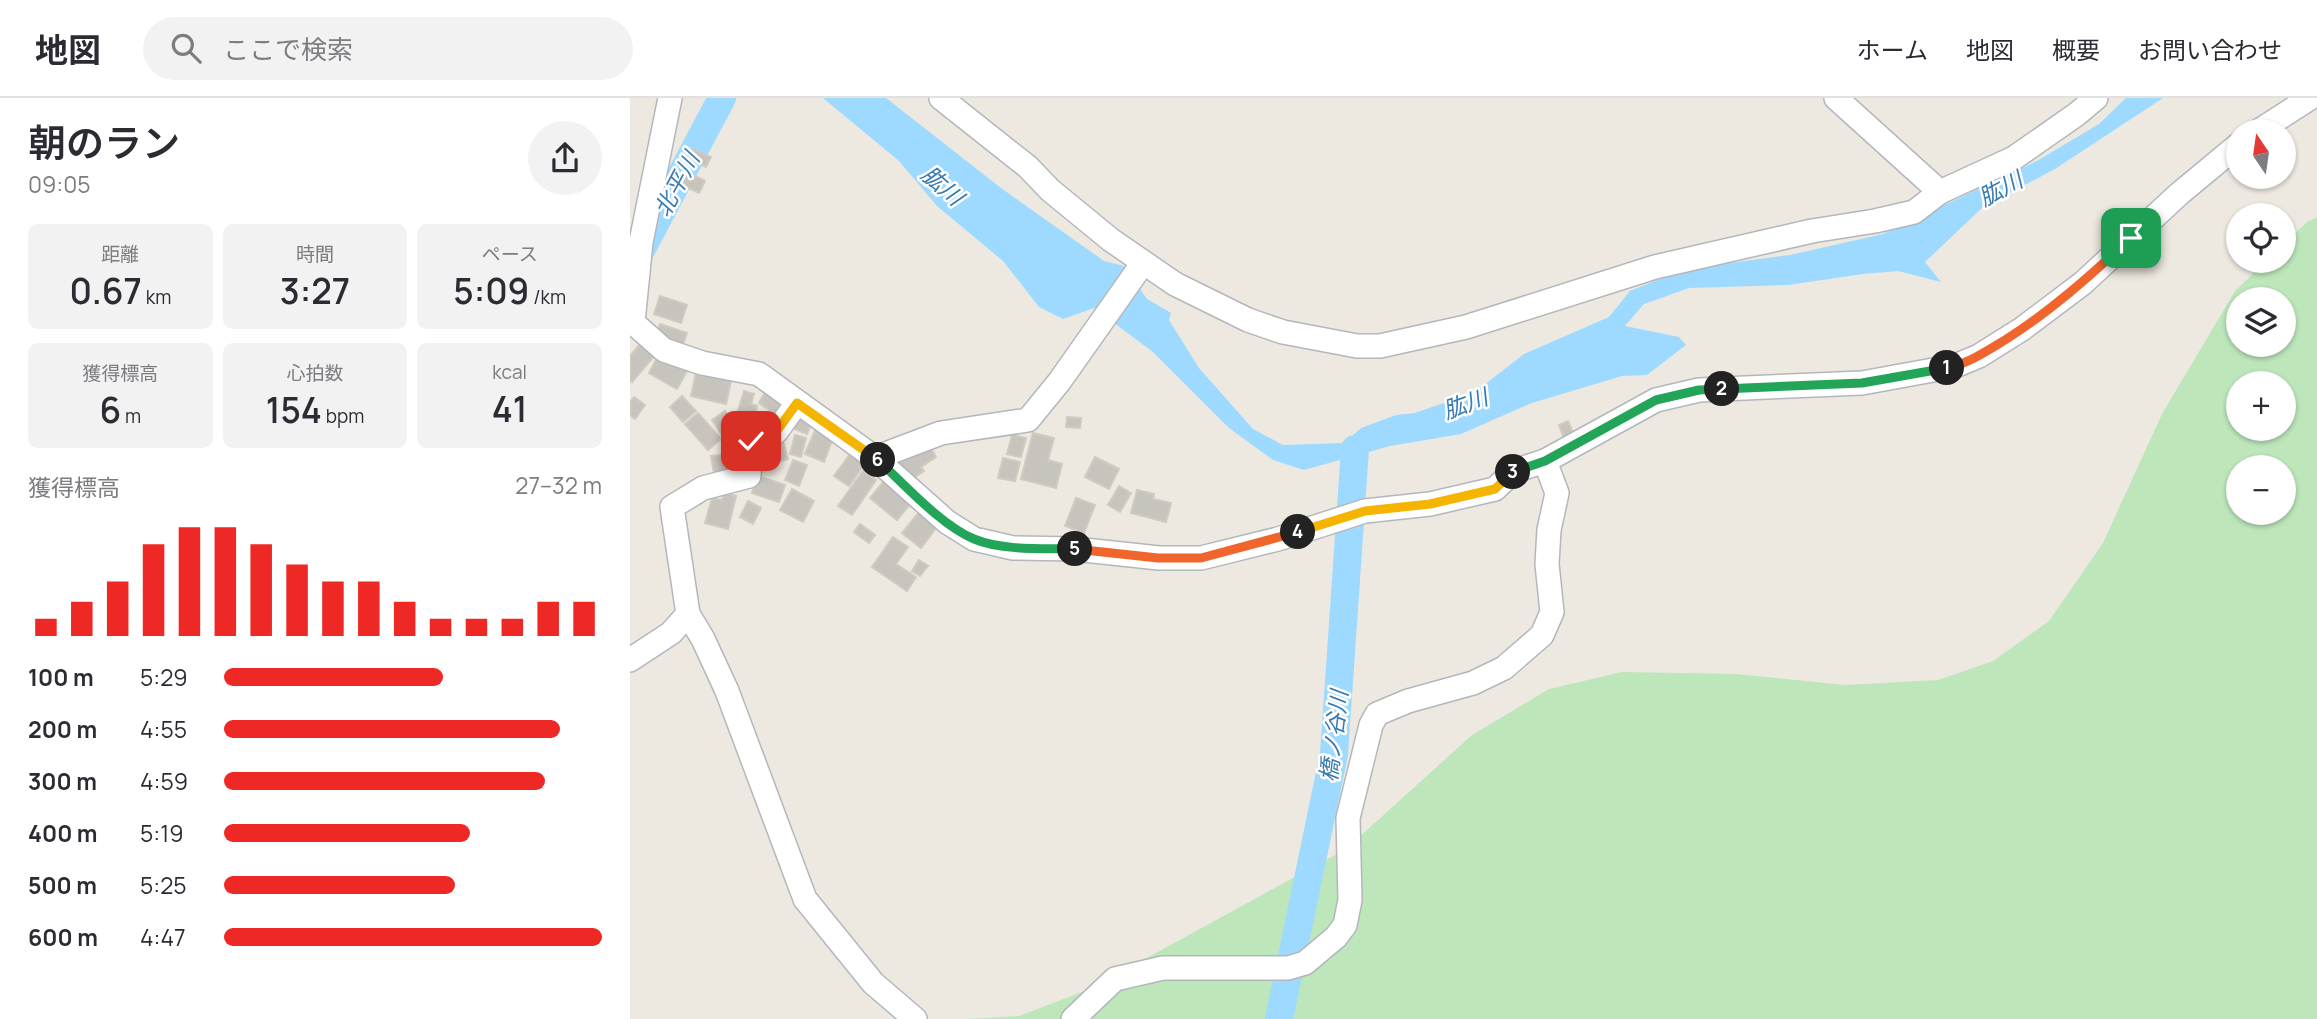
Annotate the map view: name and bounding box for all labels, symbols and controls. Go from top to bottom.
search box [143,17,633,80]
text: 地図 [35,27,101,72]
icon: search [167,29,205,67]
text: ここで検索 [223,31,353,67]
text: ホーム [1857,33,1928,66]
text: 地図 [1966,33,2014,66]
text: 概要 [2052,33,2100,66]
text: お問い合わせ [2138,33,2282,66]
text: 朝のラン [28,116,180,168]
north arrow [2226,119,2296,189]
map controls [2226,119,2296,525]
button: share [528,121,602,195]
water label: 北平川 [646,143,708,222]
water label: 肱川 [915,158,973,214]
water label: 肱川 [1972,162,2030,213]
text: 09:05 [28,168,91,200]
button: locate [2226,203,2296,273]
pin [2101,208,2161,268]
icon: arrive [2112,219,2150,257]
text: 距離 [101,241,139,267]
text: 時間 [296,241,334,267]
text: ペース [482,241,538,267]
text: 0.67 [69,267,142,315]
text: 3:27 [280,267,350,315]
text: 5:09 [453,267,529,315]
text: km [142,284,171,310]
text: /km [529,284,566,310]
button: layers [2226,287,2296,357]
pin: 1 [1930,350,1964,386]
text: 1 [1942,354,1951,380]
text: kcal [492,359,527,385]
text: 獲得標高 [82,360,158,386]
text: 心拍数 [286,360,344,386]
button: + [2226,371,2296,441]
pin: 2 [1704,372,1740,406]
text: 2 [1716,375,1727,401]
water label: 肱川 [1438,379,1495,426]
text: 41 [492,385,528,433]
text: 6 [99,386,121,434]
text: 154 [266,386,322,434]
text: m [121,403,141,429]
text: bpm [322,403,364,429]
pin [721,411,781,471]
icon: check [732,422,770,460]
pin: 6 [860,442,896,478]
text: 6 [872,446,883,472]
pin: 3 [1496,454,1530,490]
button: − [2226,455,2296,525]
text: 3 [1507,458,1518,484]
text: 27–32 m [515,469,602,501]
text: 獲得標高 [28,471,120,503]
pin: 4 [1280,514,1316,550]
text: 4 [1292,518,1303,544]
pin: 5 [1058,532,1092,566]
text: 5 [1069,535,1080,561]
text: 100 m [28,661,94,693]
text: 5:29 [140,661,188,693]
water label: 橋ノ谷川 [1312,685,1355,784]
text: 200 m [28,713,97,745]
text: 4:55 [140,713,187,745]
text: 300 m [28,765,97,797]
text: 4:59 [140,765,188,797]
text: 400 m [28,817,98,849]
text: 5:19 [140,817,183,849]
text: 500 m [28,869,97,901]
text: 5:25 [140,869,187,901]
text: 600 m [28,921,98,953]
text: 4:47 [140,921,186,953]

